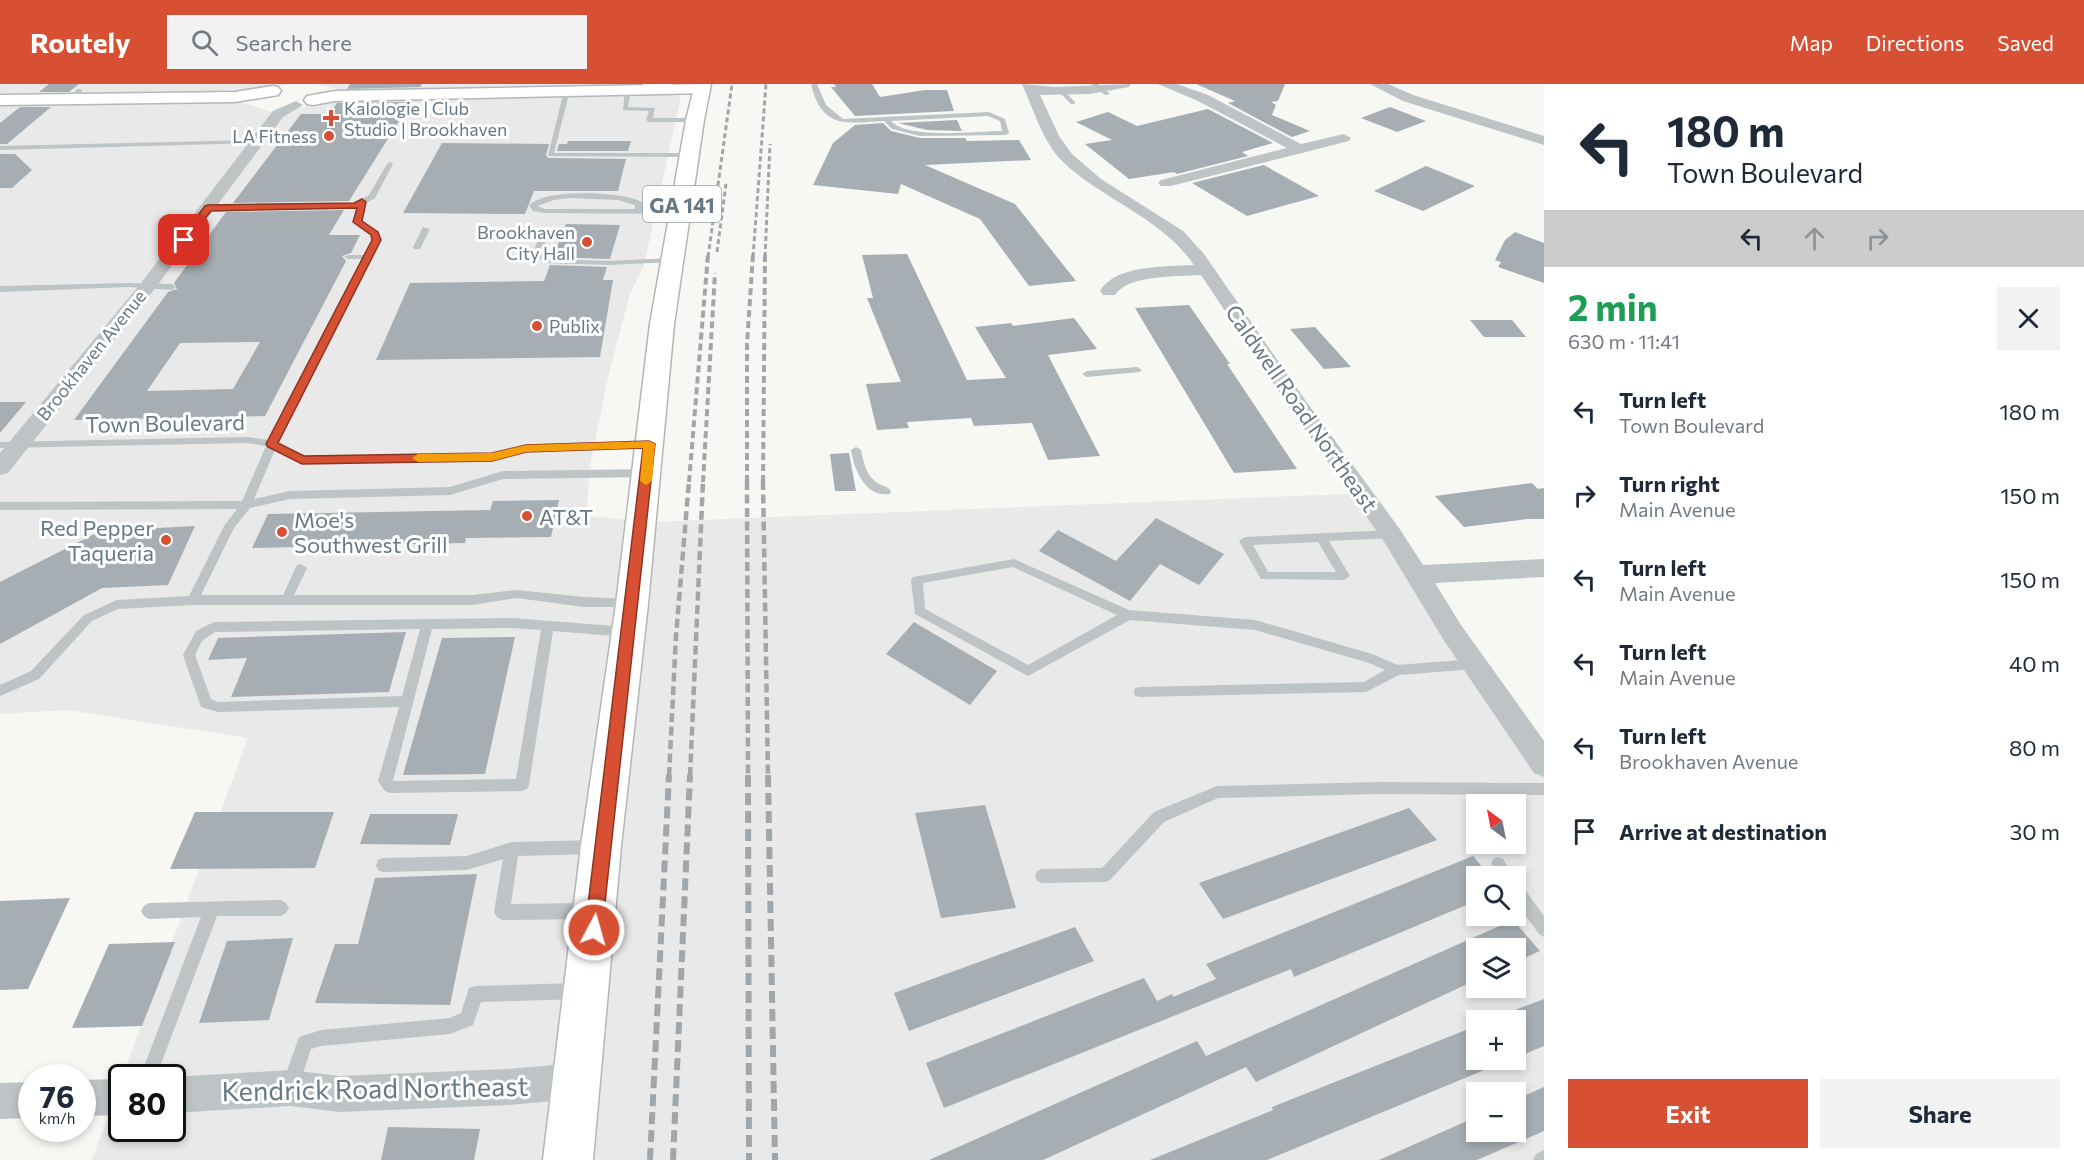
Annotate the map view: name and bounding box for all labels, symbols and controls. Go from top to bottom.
search box [167,15,587,69]
text: Routely [30,25,131,59]
icon: search [188,26,221,59]
text: Search here [236,29,352,56]
text: Map [1790,30,1833,55]
text: Directions [1866,30,1964,55]
text: Saved [1997,30,2054,55]
place label: Kalologie | Club Studio | Brookhaven [344,97,507,140]
text: 180 m [1667,104,1785,156]
icon: left [1568,108,1646,186]
marker: Kalologie | Club Studio | Brookhaven [322,109,340,127]
place label: LA Fitness [232,125,317,147]
marker: LA Fitness [322,129,336,143]
text: Town Boulevard [1667,156,1863,189]
road number: GA 141 [643,186,721,222]
pin [158,214,209,265]
place label: Brookhaven City Hall [477,221,575,264]
icon: left [1735,222,1768,255]
icon: ahead [1798,222,1831,255]
icon: right [1861,222,1894,255]
icon: arrive [167,223,200,256]
marker: Brookhaven City Hall [580,235,594,249]
text: 2 min [1568,284,1658,328]
street label: Brookhaven Avenue [32,285,150,425]
button: close [1997,287,2060,350]
street label: Caldwell Road Northeast [1220,299,1384,517]
place label: Publix [549,315,600,337]
marker: Publix [530,319,544,333]
text: 630 m · 11:41 [1568,329,1680,353]
text: Turn left [1619,386,1706,413]
icon: left [1568,395,1601,428]
text: 180 m [1999,398,2060,425]
street label: Town Boulevard [85,408,245,438]
text: Town Boulevard [1619,413,1764,437]
text: Turn right [1619,470,1720,497]
icon: right [1568,479,1601,512]
text: 150 m [2000,482,2060,509]
text: Main Avenue [1619,497,1736,521]
place label: AT&T [539,503,593,530]
place label: Moe's Southwest Grill [294,506,447,558]
marker: AT&T [520,509,534,523]
place label: Red Pepper Taqueria [40,514,154,566]
marker: Moe's Southwest Grill [275,525,289,539]
marker: Red Pepper Taqueria [159,533,173,547]
text: Turn left [1619,554,1706,581]
icon: left [1568,563,1601,596]
text: 150 m [2000,566,2060,593]
text: Main Avenue [1619,581,1736,605]
text: Turn left [1619,638,1706,665]
icon: left [1568,647,1601,680]
text: 40 m [2009,650,2060,677]
text: Main Avenue [1619,665,1736,689]
text: Turn left [1619,722,1706,749]
icon: left [1568,731,1601,764]
text: 80 m [2009,734,2060,761]
text: Brookhaven Avenue [1619,749,1798,773]
north arrow [1466,794,1526,854]
map controls [1466,794,1526,1142]
icon: arrive [1568,815,1601,848]
text: Arrive at destination [1619,818,1827,845]
text: 30 m [2010,818,2060,845]
button: search [1466,866,1526,926]
position arrow [562,898,626,962]
button: layers [1466,938,1526,998]
button: + [1466,1010,1526,1070]
speed limit sign: 80 [108,1064,186,1142]
street label: Kendrick Road Northeast [221,1069,529,1107]
text: 76 [40,1077,74,1114]
button: Exit [1568,1079,1808,1148]
button: Share [1820,1079,2060,1148]
button: − [1466,1082,1526,1142]
text: km/h [39,1109,75,1127]

